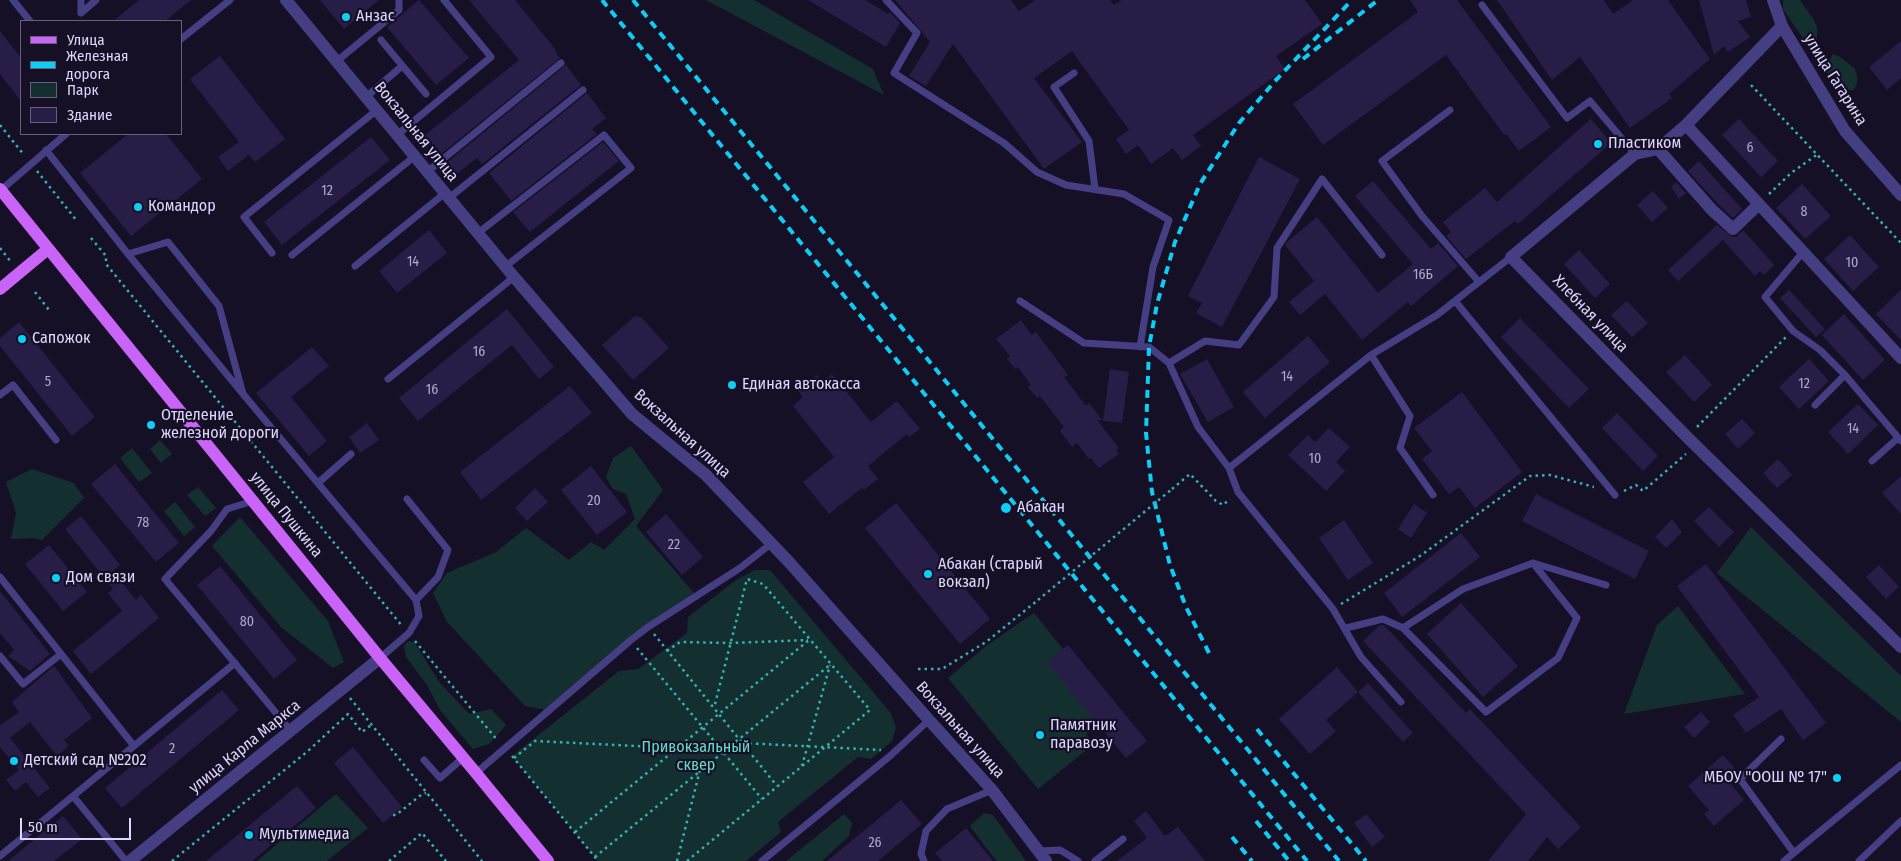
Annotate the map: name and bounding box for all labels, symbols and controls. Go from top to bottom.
place label: Анзас [356,7,395,27]
marker: Анзас [340,11,352,23]
legend [20,20,182,135]
text: Улица [67,31,105,49]
street label: улица Гагарина [1799,31,1871,129]
text: Железная дорога [66,47,128,83]
street label: Вокзальная улица [370,78,462,186]
text: Парк [67,81,98,99]
text: Здание [67,106,113,124]
place label: Пластиком [1608,134,1681,154]
marker: Пластиком [1592,138,1604,150]
house number: 6 [1747,140,1753,156]
house number: 12 [321,183,333,199]
place label: Командор [148,197,216,217]
marker: Командор [132,201,144,213]
house number: 8 [1801,204,1807,220]
house number: 14 [407,254,419,270]
house number: 10 [1846,255,1858,271]
house number: 16Б [1413,267,1433,283]
street label: Хлебная улица [1548,271,1632,357]
place label: Сапожок [32,329,91,349]
marker: Сапожок [16,333,28,345]
house number: 16 [473,344,485,360]
house number: 14 [1281,369,1293,385]
house number: 5 [45,374,51,390]
place label: Единая автокасса [742,375,860,395]
house number: 12 [1798,376,1810,392]
marker: Единая автокасса [726,379,738,391]
house number: 16 [426,382,438,398]
street label: Вокзальная улица [630,386,734,482]
place label: Отделение железной дороги [161,406,279,444]
marker: Отделение железной дороги [145,419,157,431]
house number: 14 [1847,421,1859,437]
house number: 10 [1309,451,1321,467]
street label: улица Пушкина [246,468,326,562]
house number: 20 [587,493,601,509]
place label: Абакан [1017,498,1065,518]
marker: Абакан [999,501,1013,515]
house number: 78 [137,515,149,531]
house number: 22 [668,537,680,553]
place label: Абакан (старый вокзал) [938,555,1043,593]
place label: Дом связи [66,568,135,588]
marker: Абакан (старый вокзал) [922,568,934,580]
marker: Дом связи [50,572,62,584]
house number: 80 [240,614,254,630]
street label: Вокзальная улица [912,678,1008,782]
street label: улица Карла Маркса [185,696,305,798]
place label: Памятник паравозу [1050,716,1116,754]
marker: Памятник паравозу [1034,729,1046,741]
park label: Привокзальный сквер [642,738,750,776]
house number: 2 [169,741,175,757]
place label: Детский сад №202 [24,751,147,771]
marker: Детский сад №202 [8,755,20,767]
place label: МБОУ "ООШ № 17" [1704,768,1827,788]
marker: МБОУ "ООШ № 17" [1831,772,1843,784]
scale bar [22,808,134,840]
text: 50 m [28,818,58,836]
place label: Мультимедиа [259,825,349,845]
marker: Мультимедиа [243,829,255,841]
house number: 26 [868,835,882,851]

